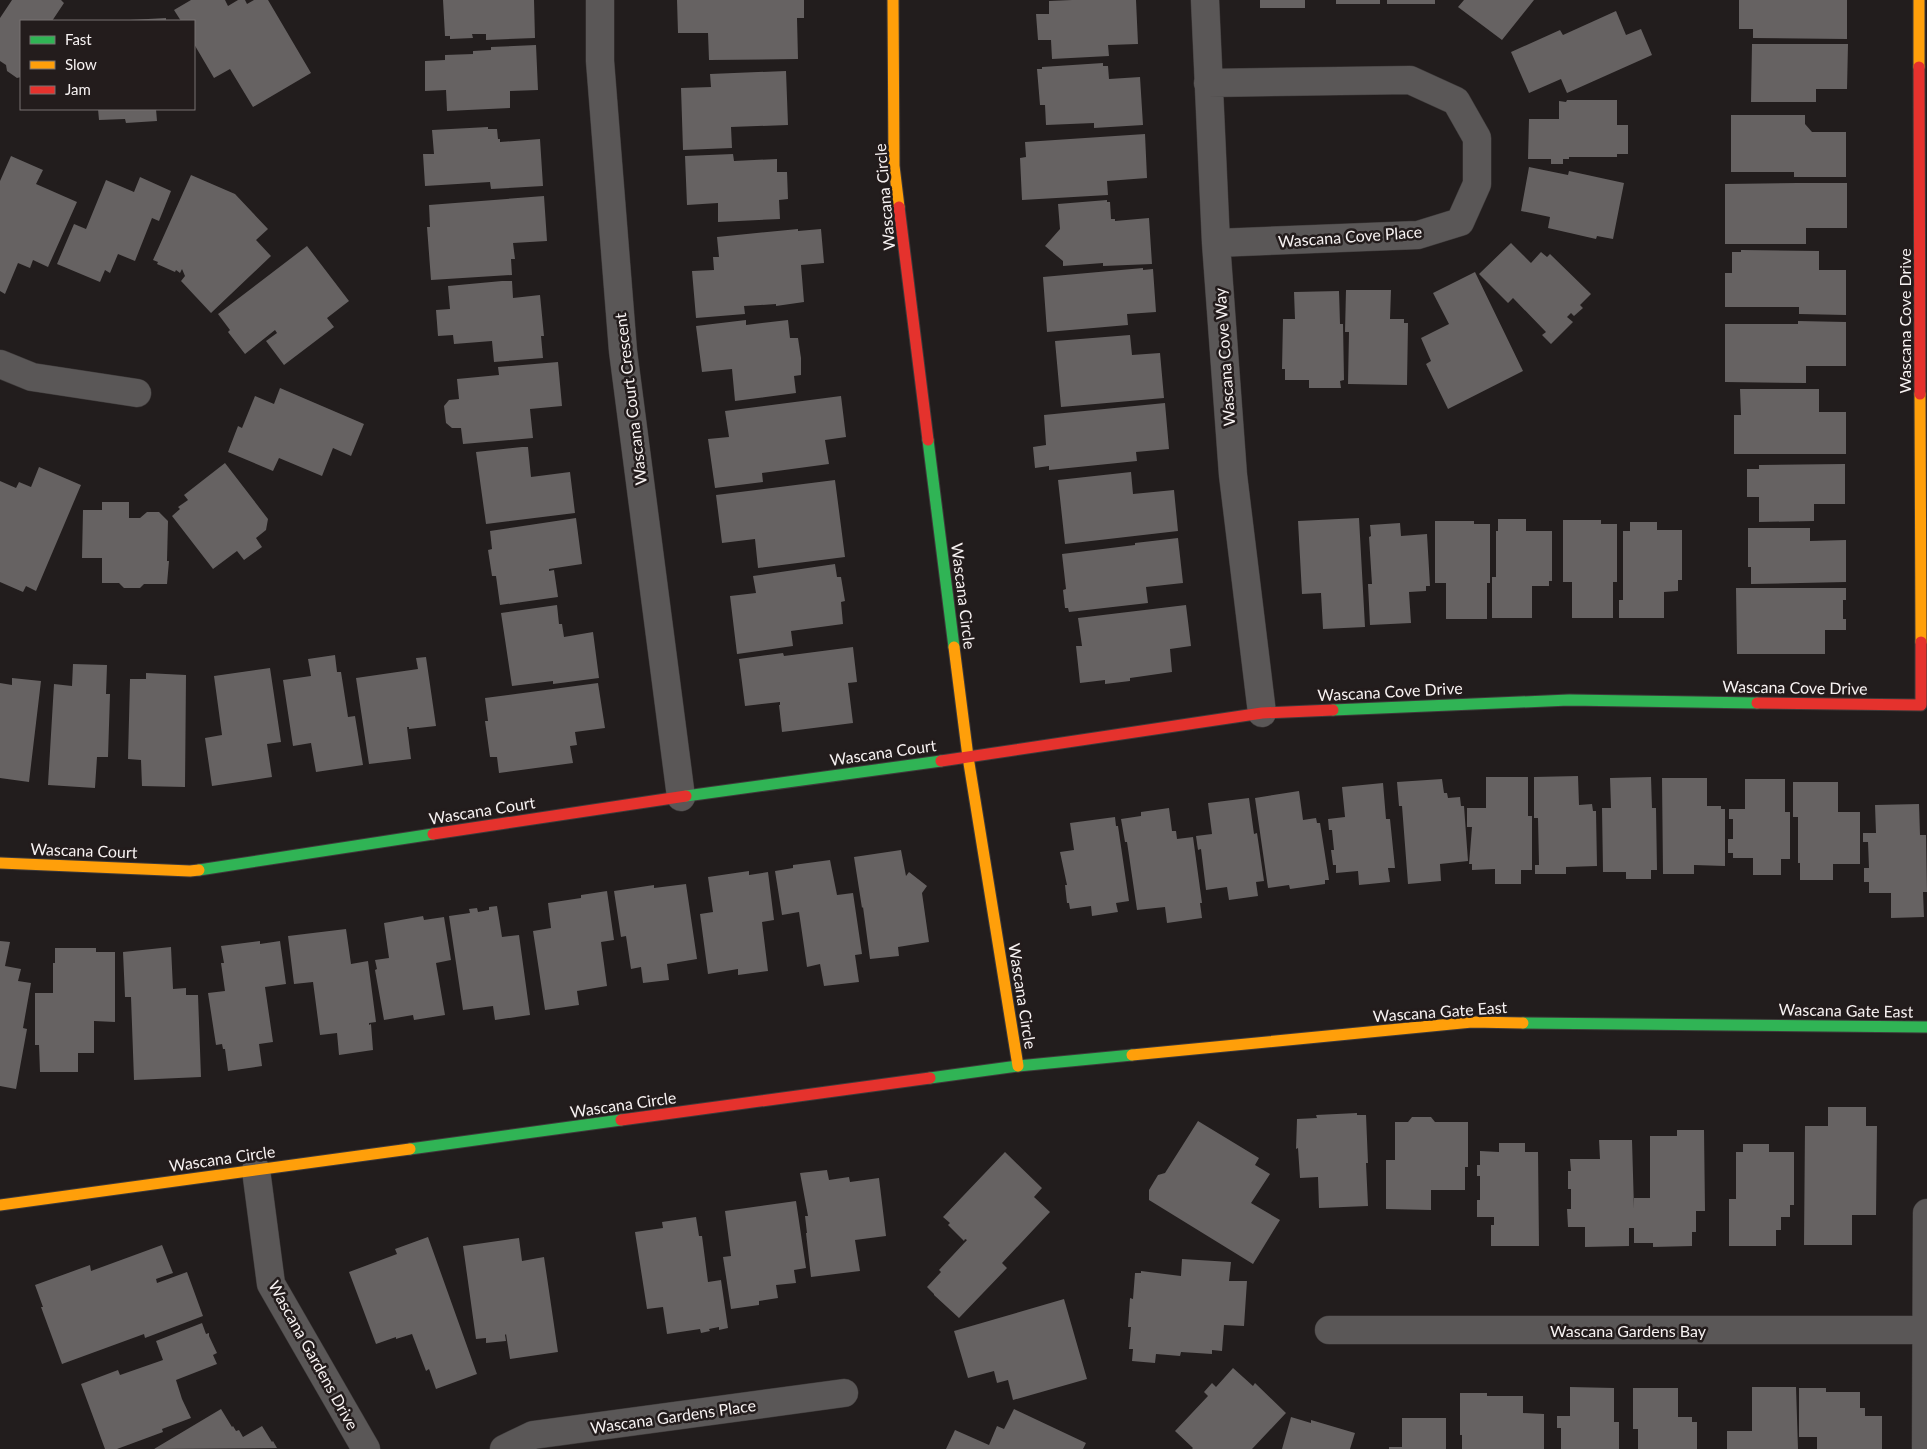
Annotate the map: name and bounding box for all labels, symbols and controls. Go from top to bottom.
legend [20,20,195,110]
text: Fast [65,30,92,48]
text: Slow [65,55,97,73]
text: Jam [65,80,91,98]
street label: Wascana Circle [870,143,898,251]
street label: Wascana Cove Place [1277,221,1423,251]
street label: Wascana Cove Drive [1895,248,1914,394]
street label: Wascana Cove Way [1210,287,1238,427]
street label: Wascana Court Crescent [610,312,650,486]
street label: Wascana Circle [948,542,980,650]
street label: Wascana Cove Drive [1722,676,1868,698]
street label: Wascana Cove Drive [1317,678,1463,704]
street label: Wascana Court [829,735,938,769]
street label: Wascana Court [428,792,537,828]
street label: Wascana Court [30,839,138,861]
street label: Wascana Circle [1005,942,1041,1050]
street label: Wascana Gate East [1372,997,1508,1025]
street label: Wascana Gate East [1779,999,1914,1021]
street label: Wascana Circle [569,1087,677,1121]
street label: Wascana Circle [168,1141,276,1175]
street label: Wascana Gardens Drive [265,1277,363,1433]
street label: Wascana Gardens Bay [1550,1321,1707,1340]
street label: Wascana Gardens Place [589,1395,757,1437]

